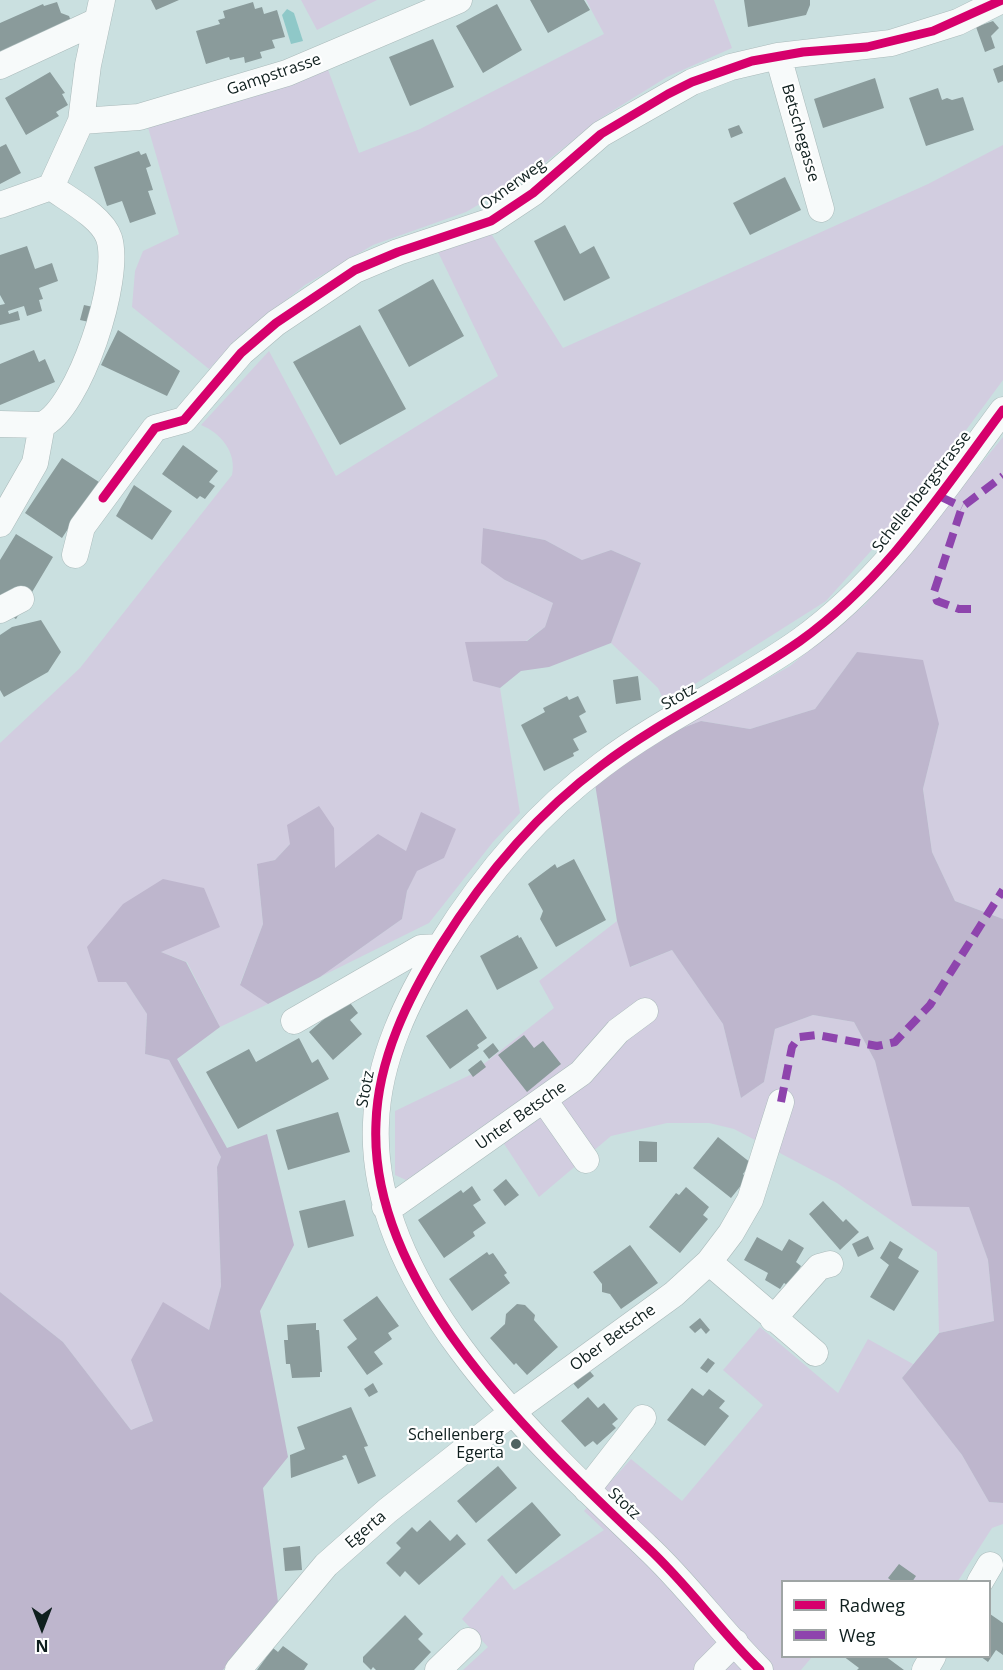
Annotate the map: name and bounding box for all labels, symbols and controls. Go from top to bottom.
street label: Gampstrasse [224,50,324,100]
street label: Betschegasse [777,82,823,184]
street label: Oxnerweg [477,155,549,215]
street label: Schellenbergstrasse [869,427,975,557]
street label: Stotz [658,679,700,715]
street label: Stotz [353,1069,379,1109]
street label: Unter Betsche [472,1078,570,1154]
street label: Ober Betsche [566,1301,660,1375]
place label: Schellenberg Egerta [408,1425,504,1463]
marker: Schellenberg Egerta [509,1437,523,1451]
street label: Stotz [604,1484,644,1524]
street label: Egerta [342,1507,390,1553]
legend [781,1580,991,1658]
text: Radweg [839,1593,905,1617]
north arrow [12,1598,72,1658]
text: Weg [839,1623,876,1647]
text: N [36,1635,49,1657]

